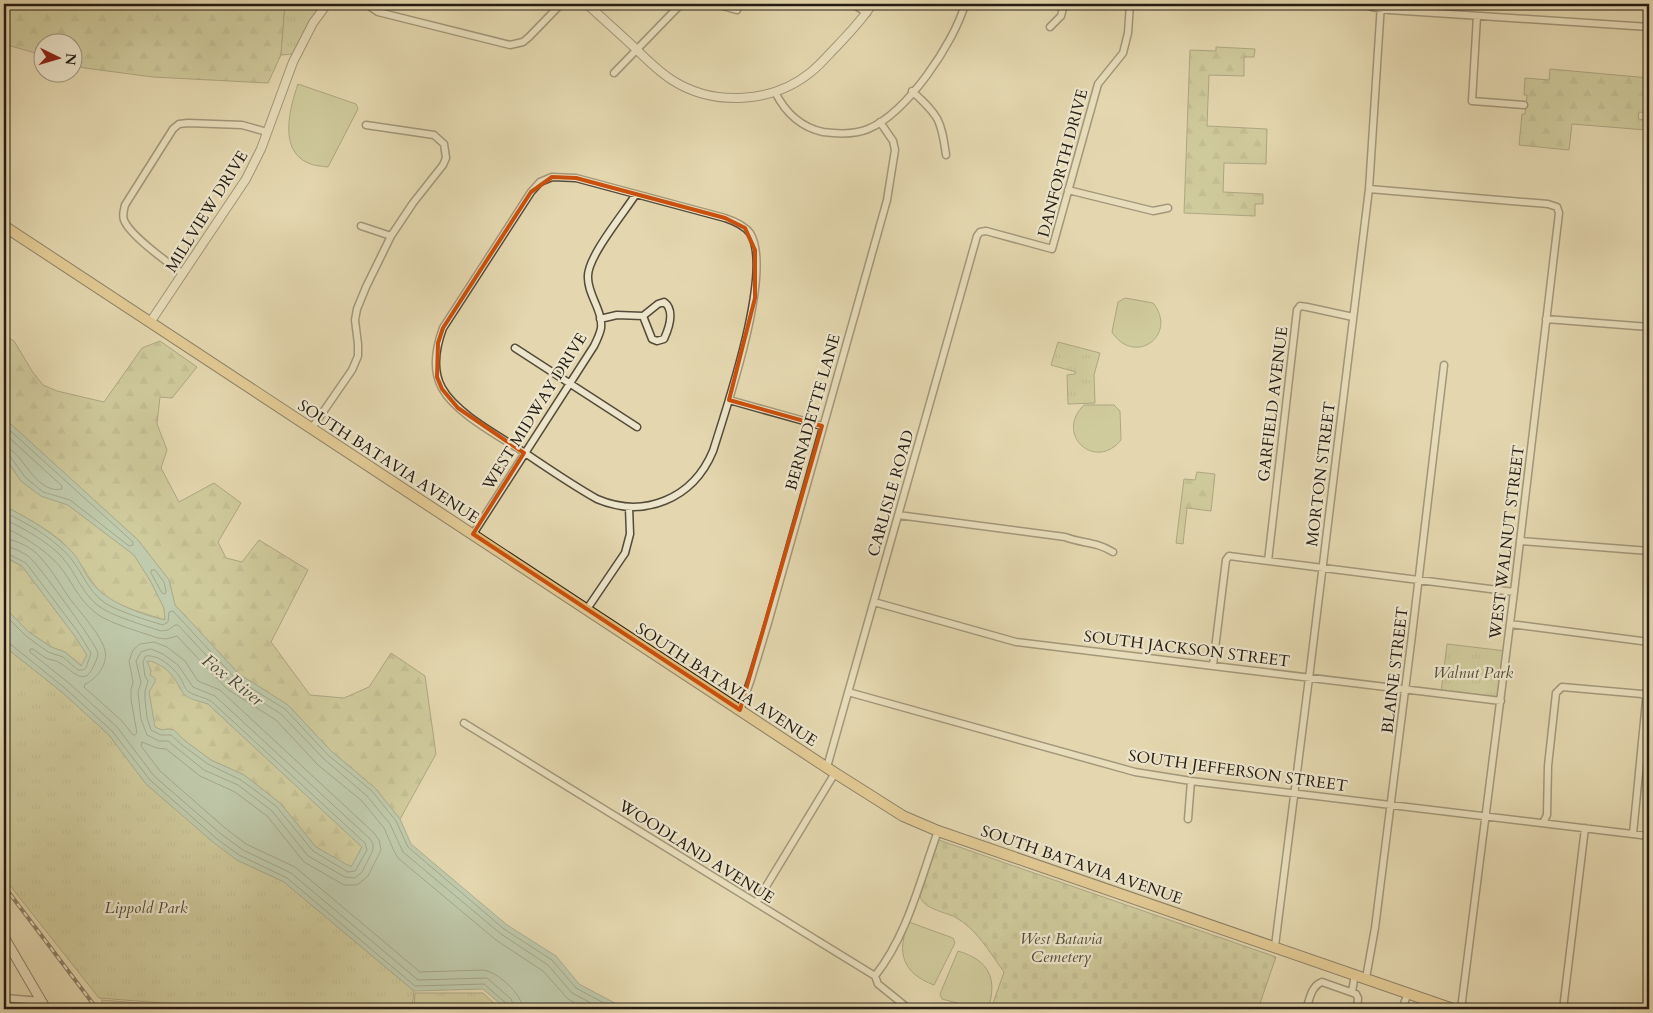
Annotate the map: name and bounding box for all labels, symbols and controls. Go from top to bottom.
north arrow [32,32,82,82]
text: N [60,52,80,66]
street label: DANFORTH DRIVE [1033,87,1093,240]
street label: MILLVIEW DRIVE [160,146,253,277]
street label: GARFIELD AVENUE [1253,325,1293,483]
street label: WEST MIDWAY DRIVE [477,329,592,495]
street label: BERNADETTE LANE [780,331,846,493]
street label: SOUTH BATAVIA AVENUE [293,395,484,529]
street label: MORTON STREET [1301,400,1341,548]
street label: CARLISLE ROAD [862,427,920,559]
street label: WEST WALNUT STREET [1484,444,1530,641]
street label: BLAINE STREET [1376,605,1414,735]
street label: SOUTH BATAVIA AVENUE [631,618,822,752]
street label: SOUTH JACKSON STREET [1083,625,1291,673]
water label: Fox River [197,649,269,713]
park label: Walnut Park [1433,662,1513,684]
street label: SOUTH JEFFERSON STREET [1127,745,1349,797]
street label: WOODLAND AVENUE [613,794,779,909]
street label: SOUTH BATAVIA AVENUE [978,820,1186,910]
park label: Lippold Park [104,897,188,919]
park label: West Batavia Cemetery [1020,928,1102,968]

